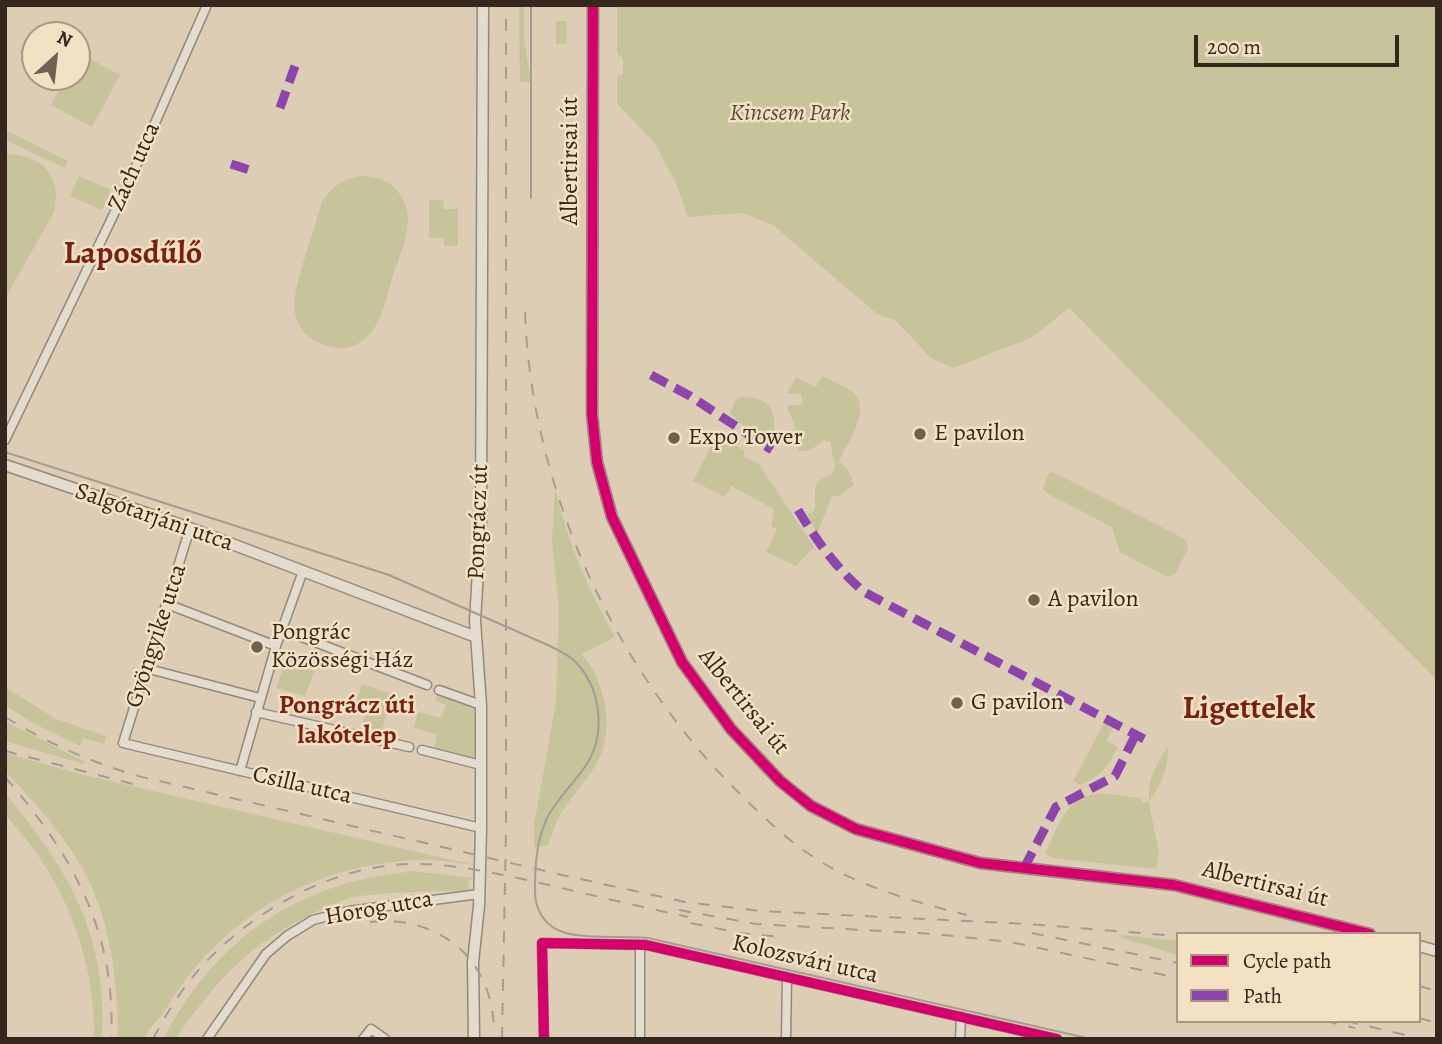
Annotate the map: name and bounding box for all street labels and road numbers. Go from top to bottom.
street label: Albertirsai út [557,97,585,225]
street label: Zách utca [103,118,167,216]
street label: Pongrácz út [463,463,495,581]
street label: Salgótarjáni utca [71,477,237,559]
street label: Gyöngyike utca [120,560,194,712]
street label: Albertirsai út [691,643,795,761]
street label: Csilla utca [250,761,354,811]
street label: Albertirsai út [1199,855,1331,915]
street label: Horog utca [323,885,435,933]
street label: Kolozsvári utca [729,929,881,991]

